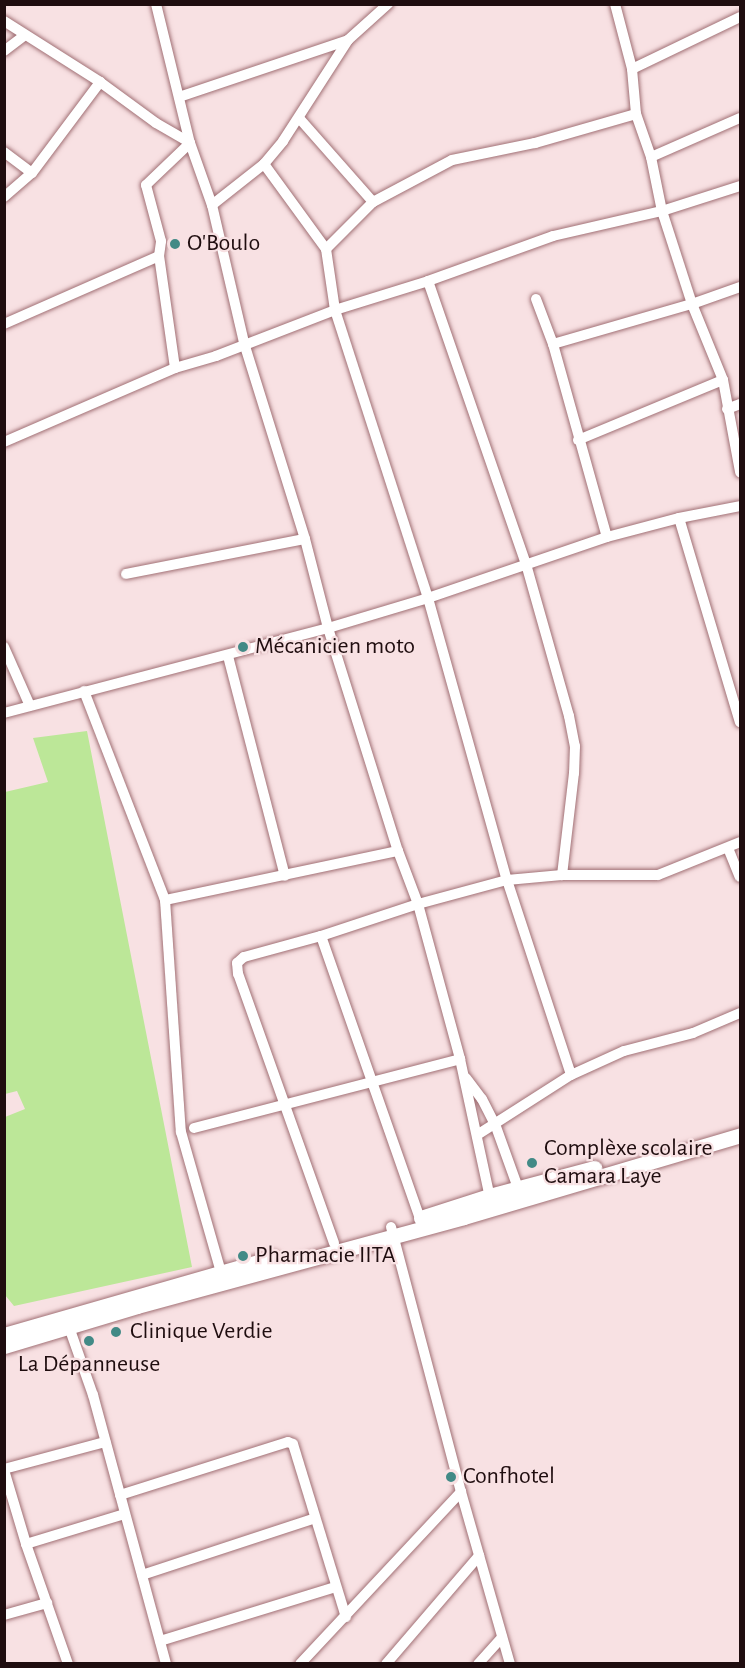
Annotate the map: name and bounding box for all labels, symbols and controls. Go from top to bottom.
place label: O'Boulo [187,230,260,258]
marker: O'Boulo [168,237,182,251]
place label: Mécanicien moto [255,633,415,661]
marker: Mécanicien moto [236,640,250,654]
place label: Complèxe scolaire Camara Laye [544,1135,713,1191]
marker: Complèxe scolaire Camara Laye [525,1156,539,1170]
place label: Pharmacie IITA [255,1242,396,1270]
marker: Pharmacie IITA [236,1249,250,1263]
place label: Clinique Verdie [130,1318,272,1346]
marker: Clinique Verdie [107,1323,125,1341]
marker: La Dépanneuse [82,1334,96,1348]
place label: La Dépanneuse [18,1351,160,1379]
place label: Confhotel [463,1463,555,1491]
marker: Confhotel [444,1470,458,1484]

